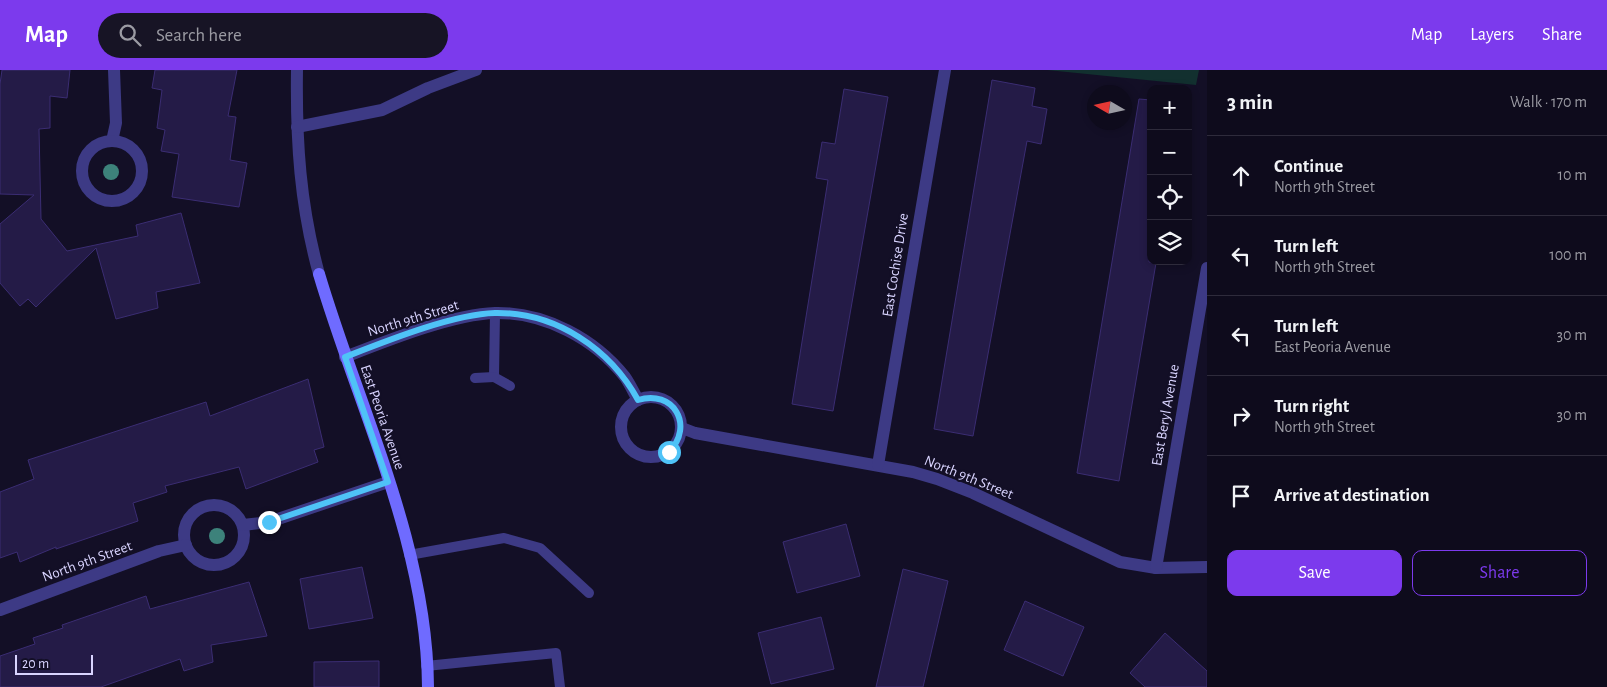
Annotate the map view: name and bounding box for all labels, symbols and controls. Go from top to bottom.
search box [98,13,448,58]
icon: search [116,21,144,49]
text: Map [25,23,68,47]
text: Search here [156,26,242,45]
text: Map [1411,26,1442,44]
text: Layers [1470,26,1514,44]
text: Share [1542,26,1582,44]
north arrow [1087,85,1132,130]
map controls [1147,85,1192,265]
button: + [1147,85,1192,130]
text: 3 min [1227,92,1273,113]
text: Walk · 170 m [1510,94,1587,110]
button: − [1147,130,1192,175]
text: Continue [1274,157,1343,176]
icon: ahead [1227,162,1255,190]
text: 10 m [1558,167,1587,183]
button: locate [1147,175,1192,220]
text: North 9th Street [1274,179,1375,195]
street label: East Cochise Drive [880,212,911,318]
button: layers [1147,220,1192,265]
text: Turn left [1274,237,1338,256]
icon: left [1227,242,1255,270]
text: 100 m [1549,247,1587,263]
text: North 9th Street [1274,259,1375,275]
street label: North 9th Street [366,297,461,339]
text: Turn left [1274,317,1338,336]
icon: left [1227,322,1255,350]
text: 30 m [1557,327,1587,343]
text: East Peoria Avenue [1274,339,1391,355]
street label: East Peoria Avenue [358,363,407,471]
street label: East Beryl Avenue [1149,363,1182,467]
text: Turn right [1274,397,1349,416]
icon: right [1227,402,1255,430]
text: 30 m [1557,407,1587,423]
text: North 9th Street [1274,419,1375,435]
route start [658,441,681,464]
street label: North 9th Street [922,453,1016,502]
icon: arrive [1227,482,1255,510]
text: Arrive at destination [1274,486,1430,505]
route end [258,511,281,534]
street label: North 9th Street [40,538,134,585]
button: Save [1227,550,1402,596]
button: Share [1412,550,1587,596]
scale bar [15,652,92,675]
text: 20 m [22,657,49,671]

